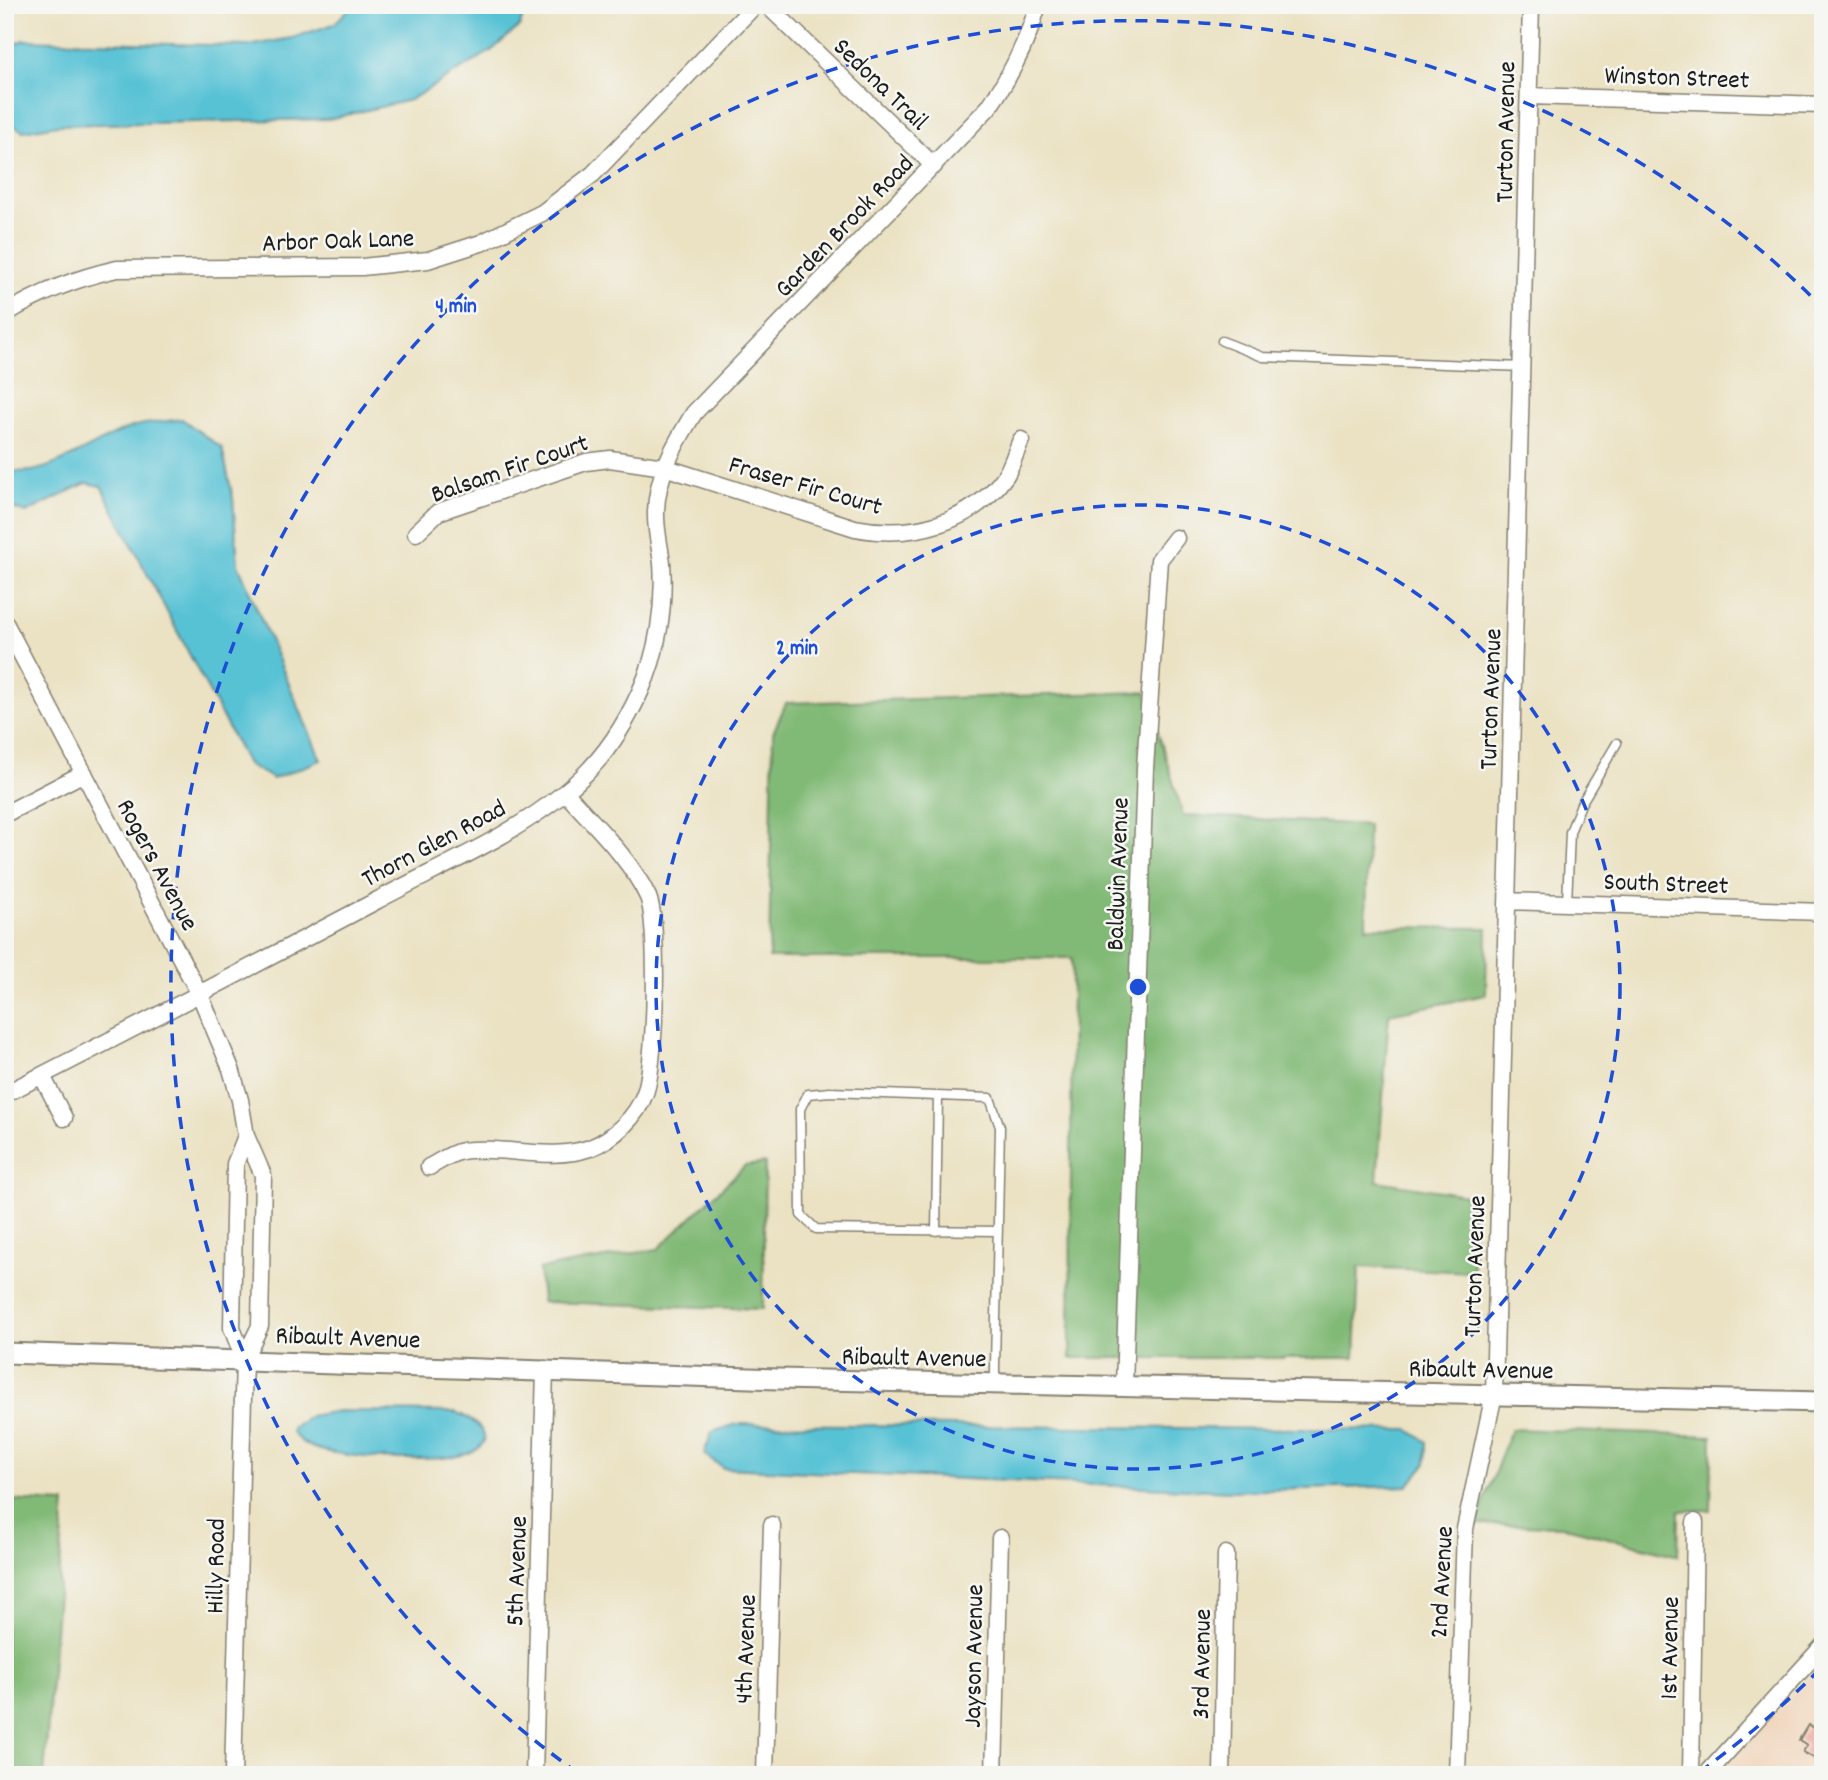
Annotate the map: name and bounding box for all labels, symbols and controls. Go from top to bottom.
street label: Sedona Trail [824,31,936,141]
street label: Winston Street [1604,58,1750,101]
street label: Turton Avenue [1488,61,1527,203]
street label: Garden Brook Road [767,147,924,308]
street label: Arbor Oak Lane [261,221,415,264]
text: 4 min [435,293,477,323]
street label: Balsam Fir Court [426,426,594,515]
street label: Fraser Fir Court [724,448,887,527]
street label: Turton Avenue [1472,628,1513,770]
text: 2 min [776,635,818,665]
street label: Thorn Glen Road [356,791,513,899]
street label: Rogers Avenue [106,793,206,938]
street label: Baldwin Avenue [1098,797,1141,951]
street label: South Street [1603,865,1729,906]
centre of rings [1126,975,1150,999]
street label: Turton Avenue [1456,1195,1497,1337]
street label: Ribault Avenue [275,1318,421,1361]
street label: Ribault Avenue [841,1340,987,1379]
street label: Ribault Avenue [1408,1352,1554,1391]
street label: 5th Avenue [498,1515,539,1627]
street label: Hilly Road [198,1518,237,1614]
street label: 2nd Avenue [1422,1525,1465,1639]
street label: Jayson Avenue [956,1584,995,1728]
street label: 4th Avenue [727,1594,768,1704]
street label: 1st Avenue [1652,1596,1691,1700]
street label: 3rd Avenue [1184,1609,1223,1720]

